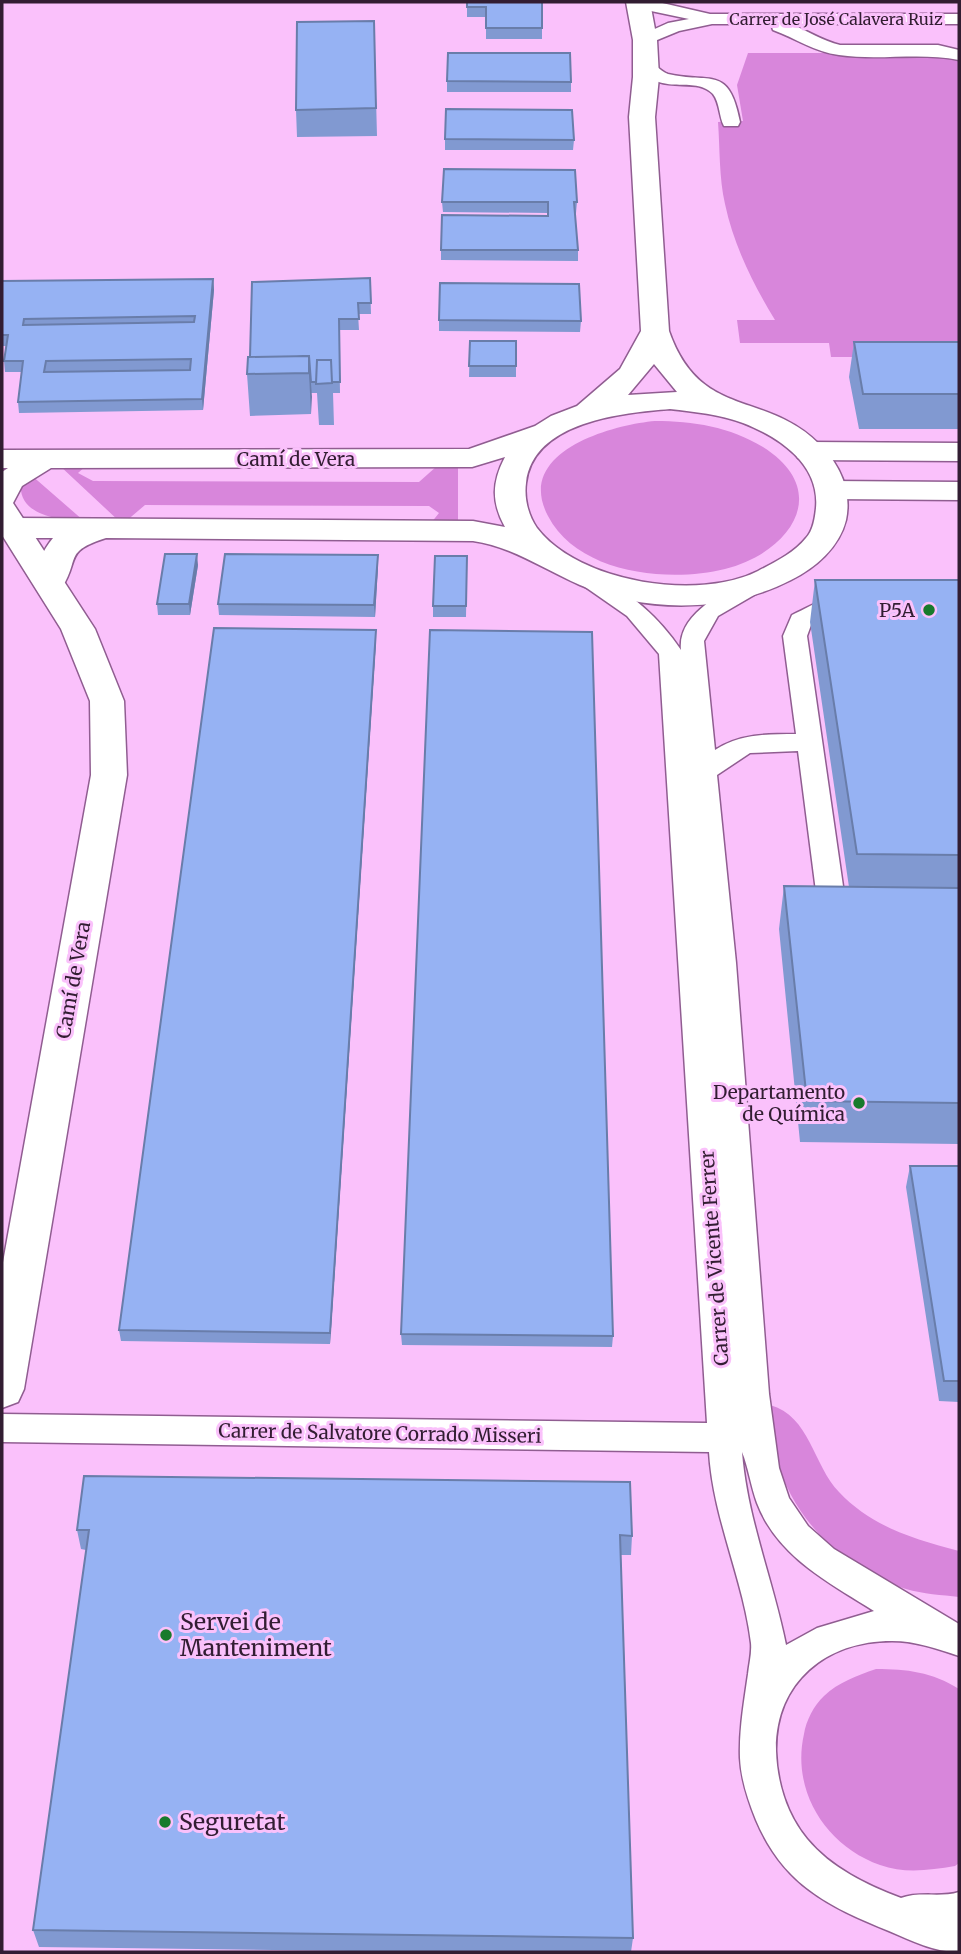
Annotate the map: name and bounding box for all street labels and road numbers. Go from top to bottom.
street label: Carrer de José Calavera Ruiz [729,9,943,29]
street label: Camí de Vera [237,447,355,471]
street label: Camí de Vera [51,920,95,1040]
street label: Carrer de Vicente Ferrer [694,1149,734,1367]
street label: Carrer de Salvatore Corrado Misseri [218,1418,542,1448]

